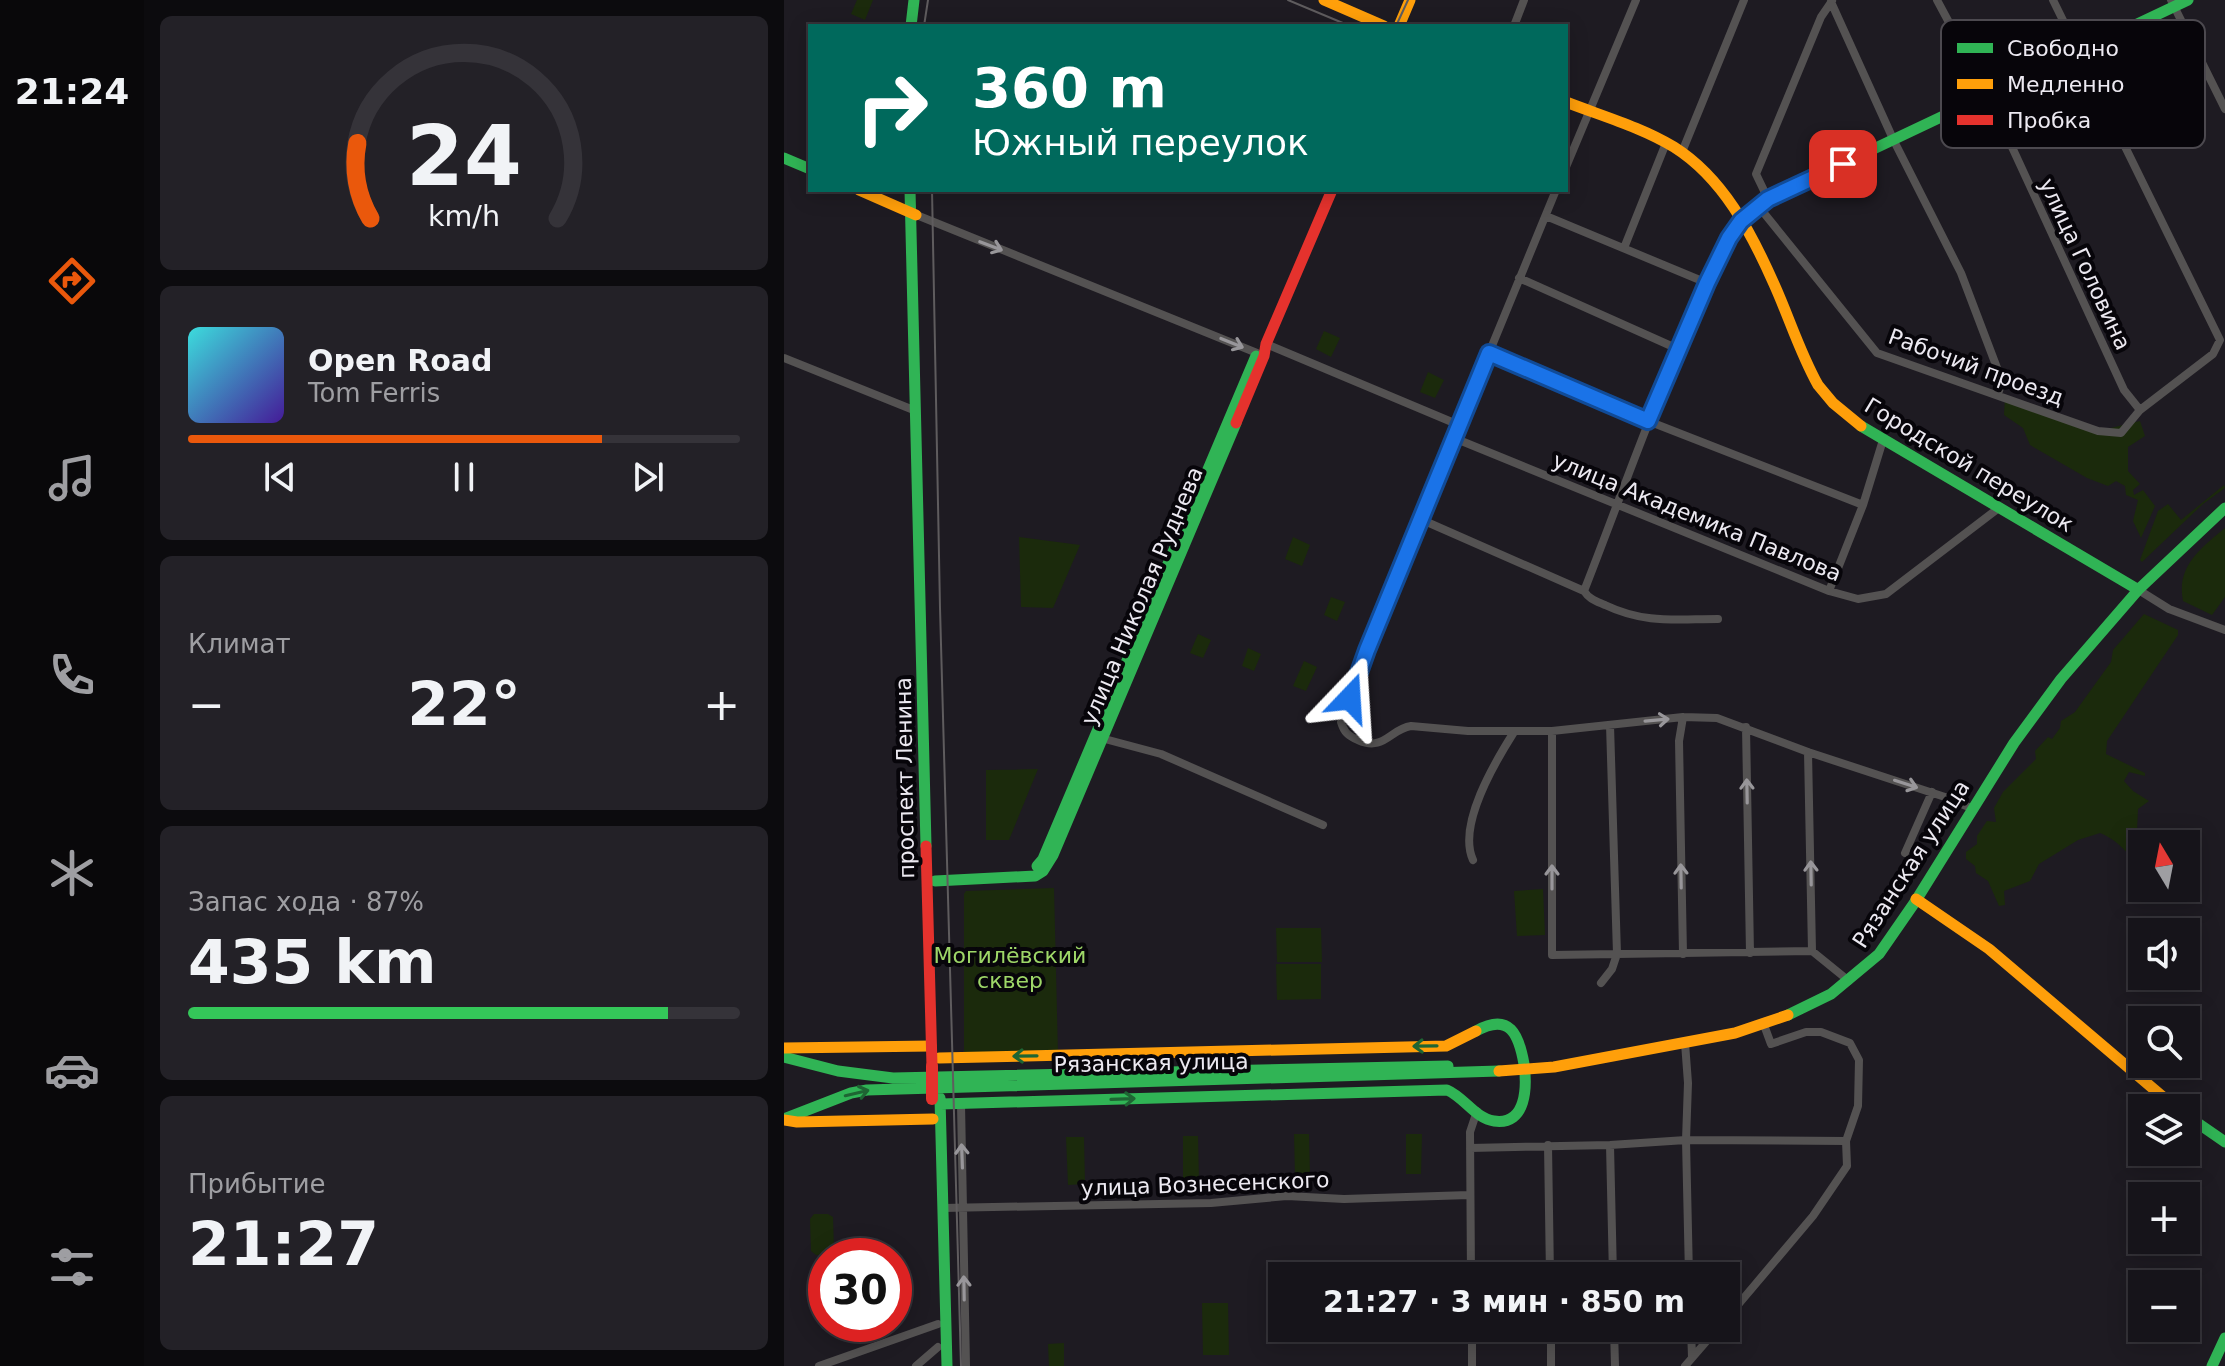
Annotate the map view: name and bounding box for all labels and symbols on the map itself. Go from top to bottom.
legend [1941,20,2205,148]
text: Свободно [2007,36,2119,61]
text: Медленно [2007,72,2125,97]
text: Пробка [2007,108,2091,133]
pin [1809,130,1877,198]
street label: улица Головина [2034,174,2136,354]
one-way arrow [978,240,1003,254]
street label: Рабочий проезд [1885,324,2067,410]
one-way arrow [1219,337,1244,351]
street label: Городской переулок [1860,393,2078,537]
street label: улица Академика Павлова [1549,448,1845,586]
street label: улица Николая Руднева [1076,463,1208,729]
position arrow [1308,656,1392,740]
street label: проспект Ленина [891,677,919,879]
one-way arrow [1643,712,1670,727]
street label: Рязанская улица [1847,775,1975,953]
one-way arrow [1893,777,1918,792]
one-way arrow [1739,778,1755,805]
north arrow [2128,830,2200,902]
one-way arrow [1803,860,1818,887]
one-way arrow [1673,863,1689,890]
one-way arrow [1544,864,1560,891]
park label: Могилёвский сквер [934,943,1086,993]
one-way arrow [1412,1038,1439,1054]
one-way arrow [1012,1049,1039,1064]
street label: Рязанская улица [1053,1049,1249,1077]
one-way arrow [844,1085,870,1100]
one-way arrow [1109,1092,1136,1107]
one-way arrow [955,1143,970,1170]
street label: улица Вознесенского [1080,1167,1330,1201]
speed limit sign: 30 [808,1238,912,1342]
one-way arrow [956,1275,971,1302]

